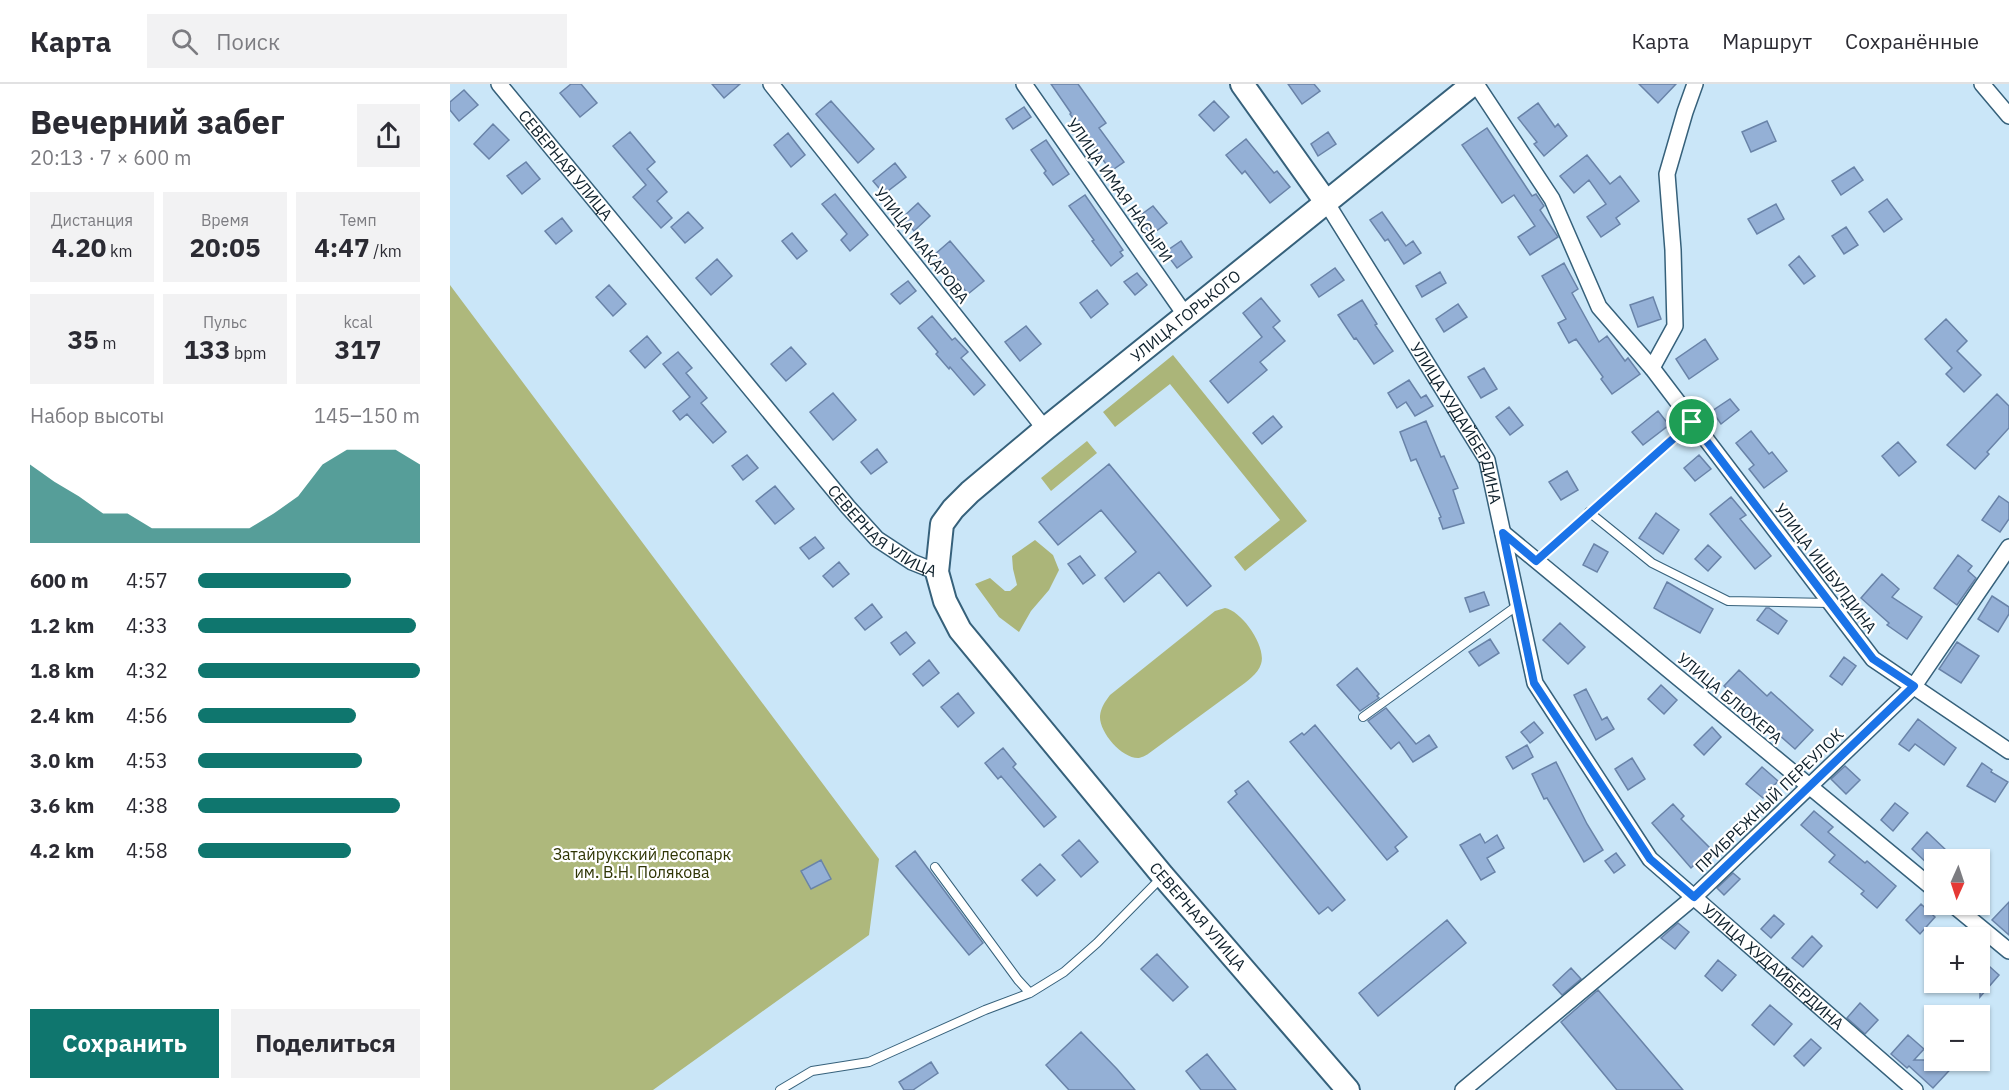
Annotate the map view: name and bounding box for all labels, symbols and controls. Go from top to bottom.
search box [147,14,567,68]
text: Карта [30,23,111,60]
icon: search [168,25,201,58]
text: Поиск [216,27,280,56]
text: Карта [1631,27,1689,55]
text: Маршрут [1722,27,1812,55]
text: Сохранённые [1845,27,1979,55]
text: Вечерний забег [30,100,285,143]
button: share [357,104,420,167]
street label: СЕВЕРНАЯ УЛИЦА [514,106,617,224]
street label: УЛИЦА ИМАЯ НАСЫРИ [1063,114,1177,266]
text: 20:13 · 7 × 600 m [30,144,191,171]
street label: УЛИЦА МАКАРОВА [870,183,974,307]
text: Дистанция [51,210,133,230]
text: Время [201,210,249,230]
text: Темп [339,210,377,230]
text: 4.20 [51,230,106,264]
text: 20:05 [190,230,260,264]
text: 4:47 [314,230,370,264]
text: km [106,241,133,261]
text: /km [370,241,402,261]
street label: УЛИЦА ГОРЬКОГО [1127,265,1245,366]
text: Пульс [203,312,247,332]
text: kcal [343,312,373,332]
text: 35 [68,322,99,356]
text: 133 [183,332,230,366]
text: 317 [335,332,381,366]
text: m [99,333,116,353]
street label: УЛИЦА ХУДАЙБЕРДИНА [1406,339,1506,506]
text: bpm [230,343,267,363]
pin [1666,396,1717,447]
text: Набор высоты [30,402,164,429]
text: 145–150 m [314,402,420,429]
icon: arrive [1675,405,1708,438]
street label: СЕВЕРНАЯ УЛИЦА [824,481,940,581]
street label: УЛИЦА ИШБУЛДИНА [1771,499,1881,637]
text: 600 m [30,567,89,594]
text: 4:57 [126,567,168,594]
text: 1.2 km [30,612,94,639]
text: 4:33 [126,612,168,639]
street label: УЛИЦА БЛЮХЕРА [1673,648,1787,748]
text: 1.8 km [30,657,94,684]
text: 4:32 [126,657,168,684]
text: 2.4 km [30,702,94,729]
text: 4:56 [126,702,168,729]
street label: ПРИБРЕЖНЫЙ ПЕРЕУЛОК [1691,724,1847,876]
text: 3.0 km [30,747,94,774]
text: 4:53 [126,747,168,774]
text: 3.6 km [30,792,94,819]
text: 4:38 [126,792,168,819]
text: 4.2 km [30,837,94,864]
text: 4:58 [126,837,168,864]
park label: Затайрукский лесопарк им. В.Н. Полякова [553,844,732,882]
north arrow [1924,849,1990,915]
map controls [1924,849,1990,1071]
street label: СЕВЕРНАЯ УЛИЦА [1145,858,1251,974]
street label: УЛИЦА ХУДАЙБЕРДИНА [1698,899,1848,1034]
button: + [1924,927,1990,993]
button: − [1924,1005,1990,1071]
button: Сохранить [30,1009,219,1078]
button: Поделиться [231,1009,420,1078]

